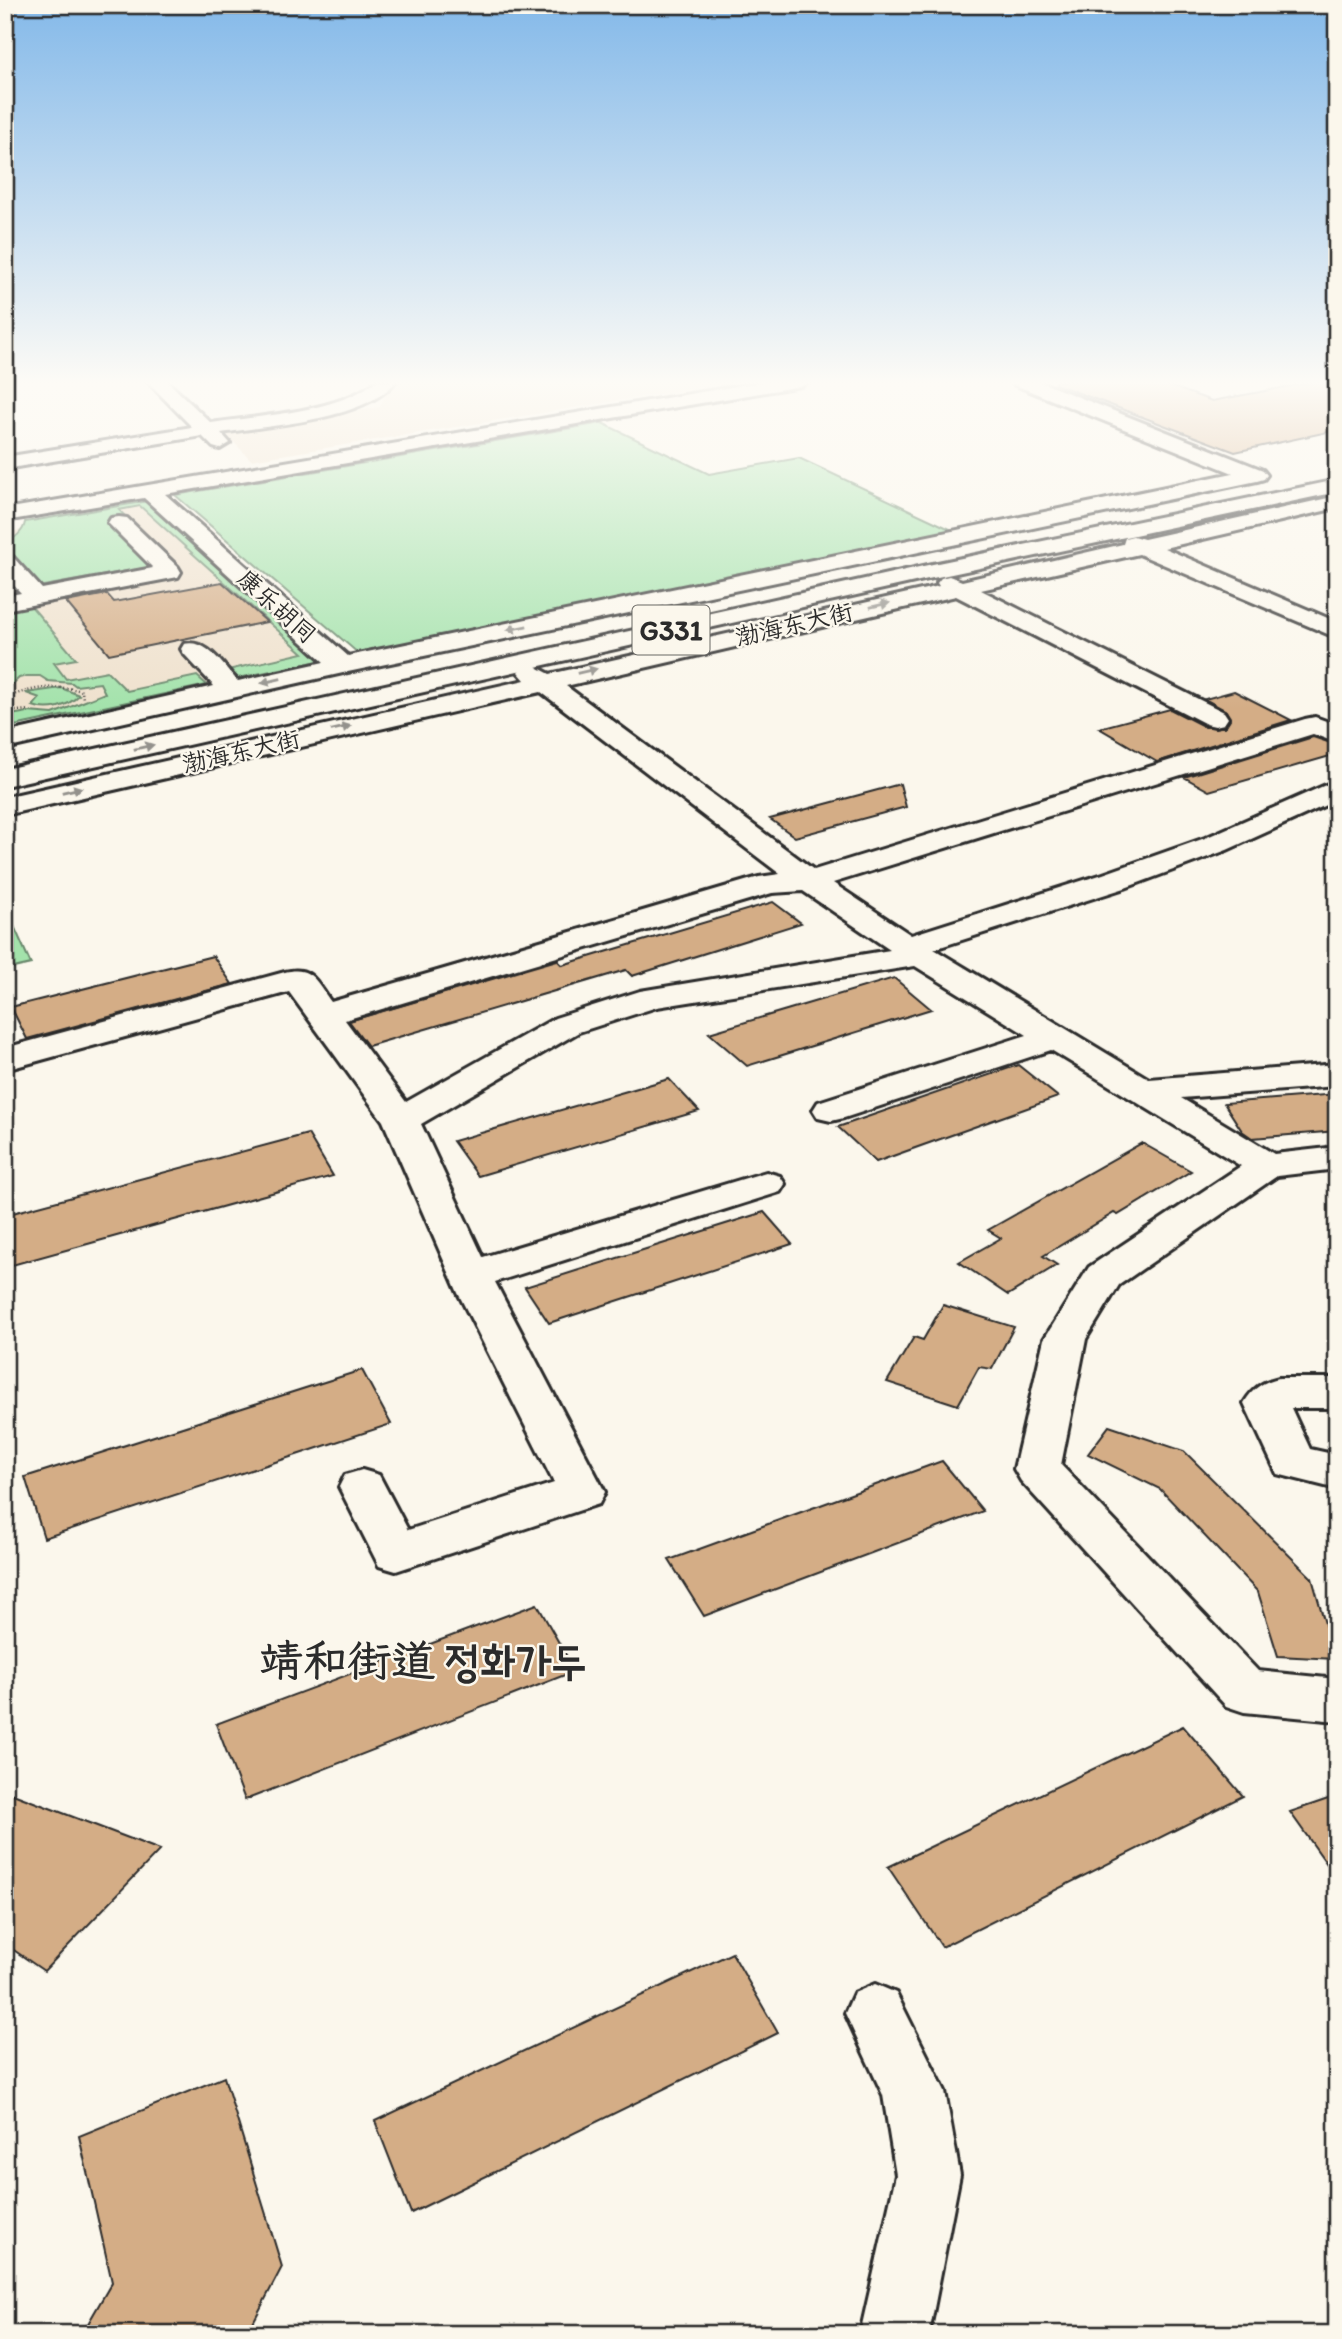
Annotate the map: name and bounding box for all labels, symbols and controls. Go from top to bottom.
street label: 康乐胡同 [232,563,322,649]
street label: 渤海东大街 [732,596,856,652]
one-way arrow [869,599,891,610]
road number: G331 [632,606,710,654]
one-way arrow [506,623,528,634]
one-way arrow [576,666,598,677]
one-way arrow [260,676,282,687]
one-way arrow [330,722,352,733]
street label: 渤海东大街 [179,723,303,779]
one-way arrow [133,742,155,753]
one-way arrow [61,784,83,795]
district label: 靖和街道 정화가두 [259,1634,587,1687]

